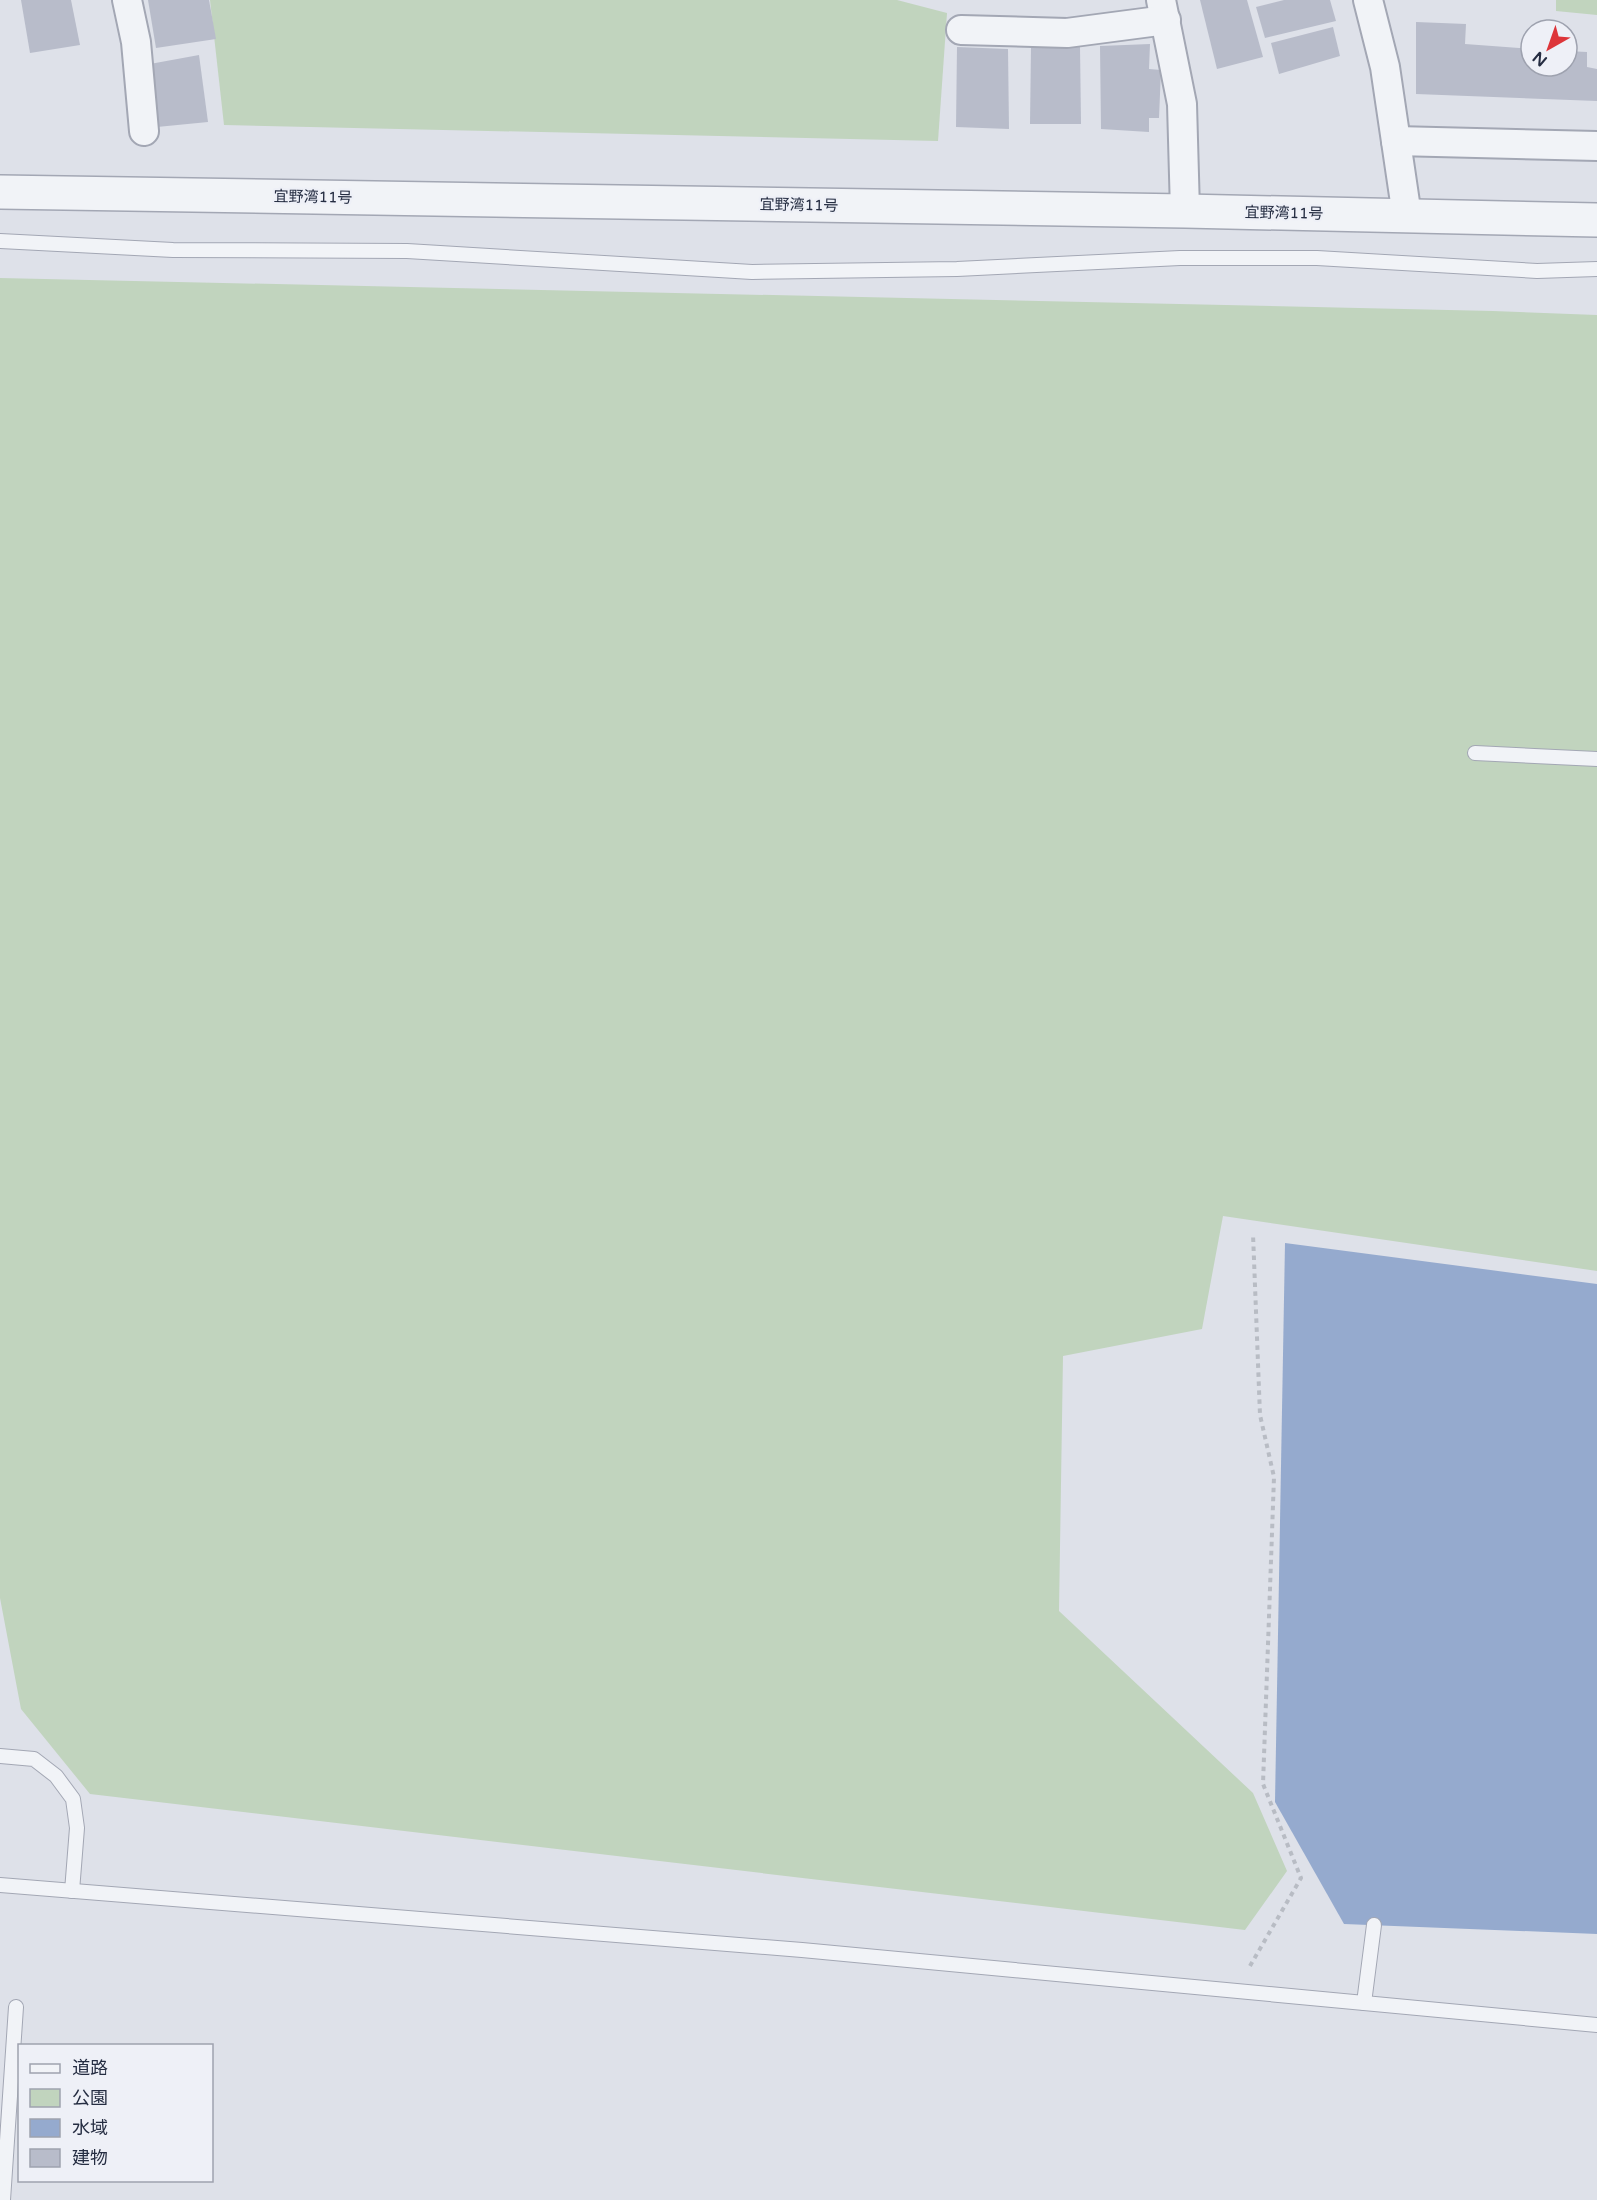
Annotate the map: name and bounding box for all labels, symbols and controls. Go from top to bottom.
north arrow [1519,18,1579,78]
text: N [1529,47,1551,71]
street label: 宜野湾11号 [273,187,353,207]
street label: 宜野湾11号 [759,195,839,215]
street label: 宜野湾11号 [1244,203,1324,223]
legend [18,2044,213,2182]
text: 道路 [72,2057,108,2079]
text: 公園 [72,2087,108,2109]
text: 水域 [72,2117,108,2139]
text: 建物 [72,2147,108,2169]

